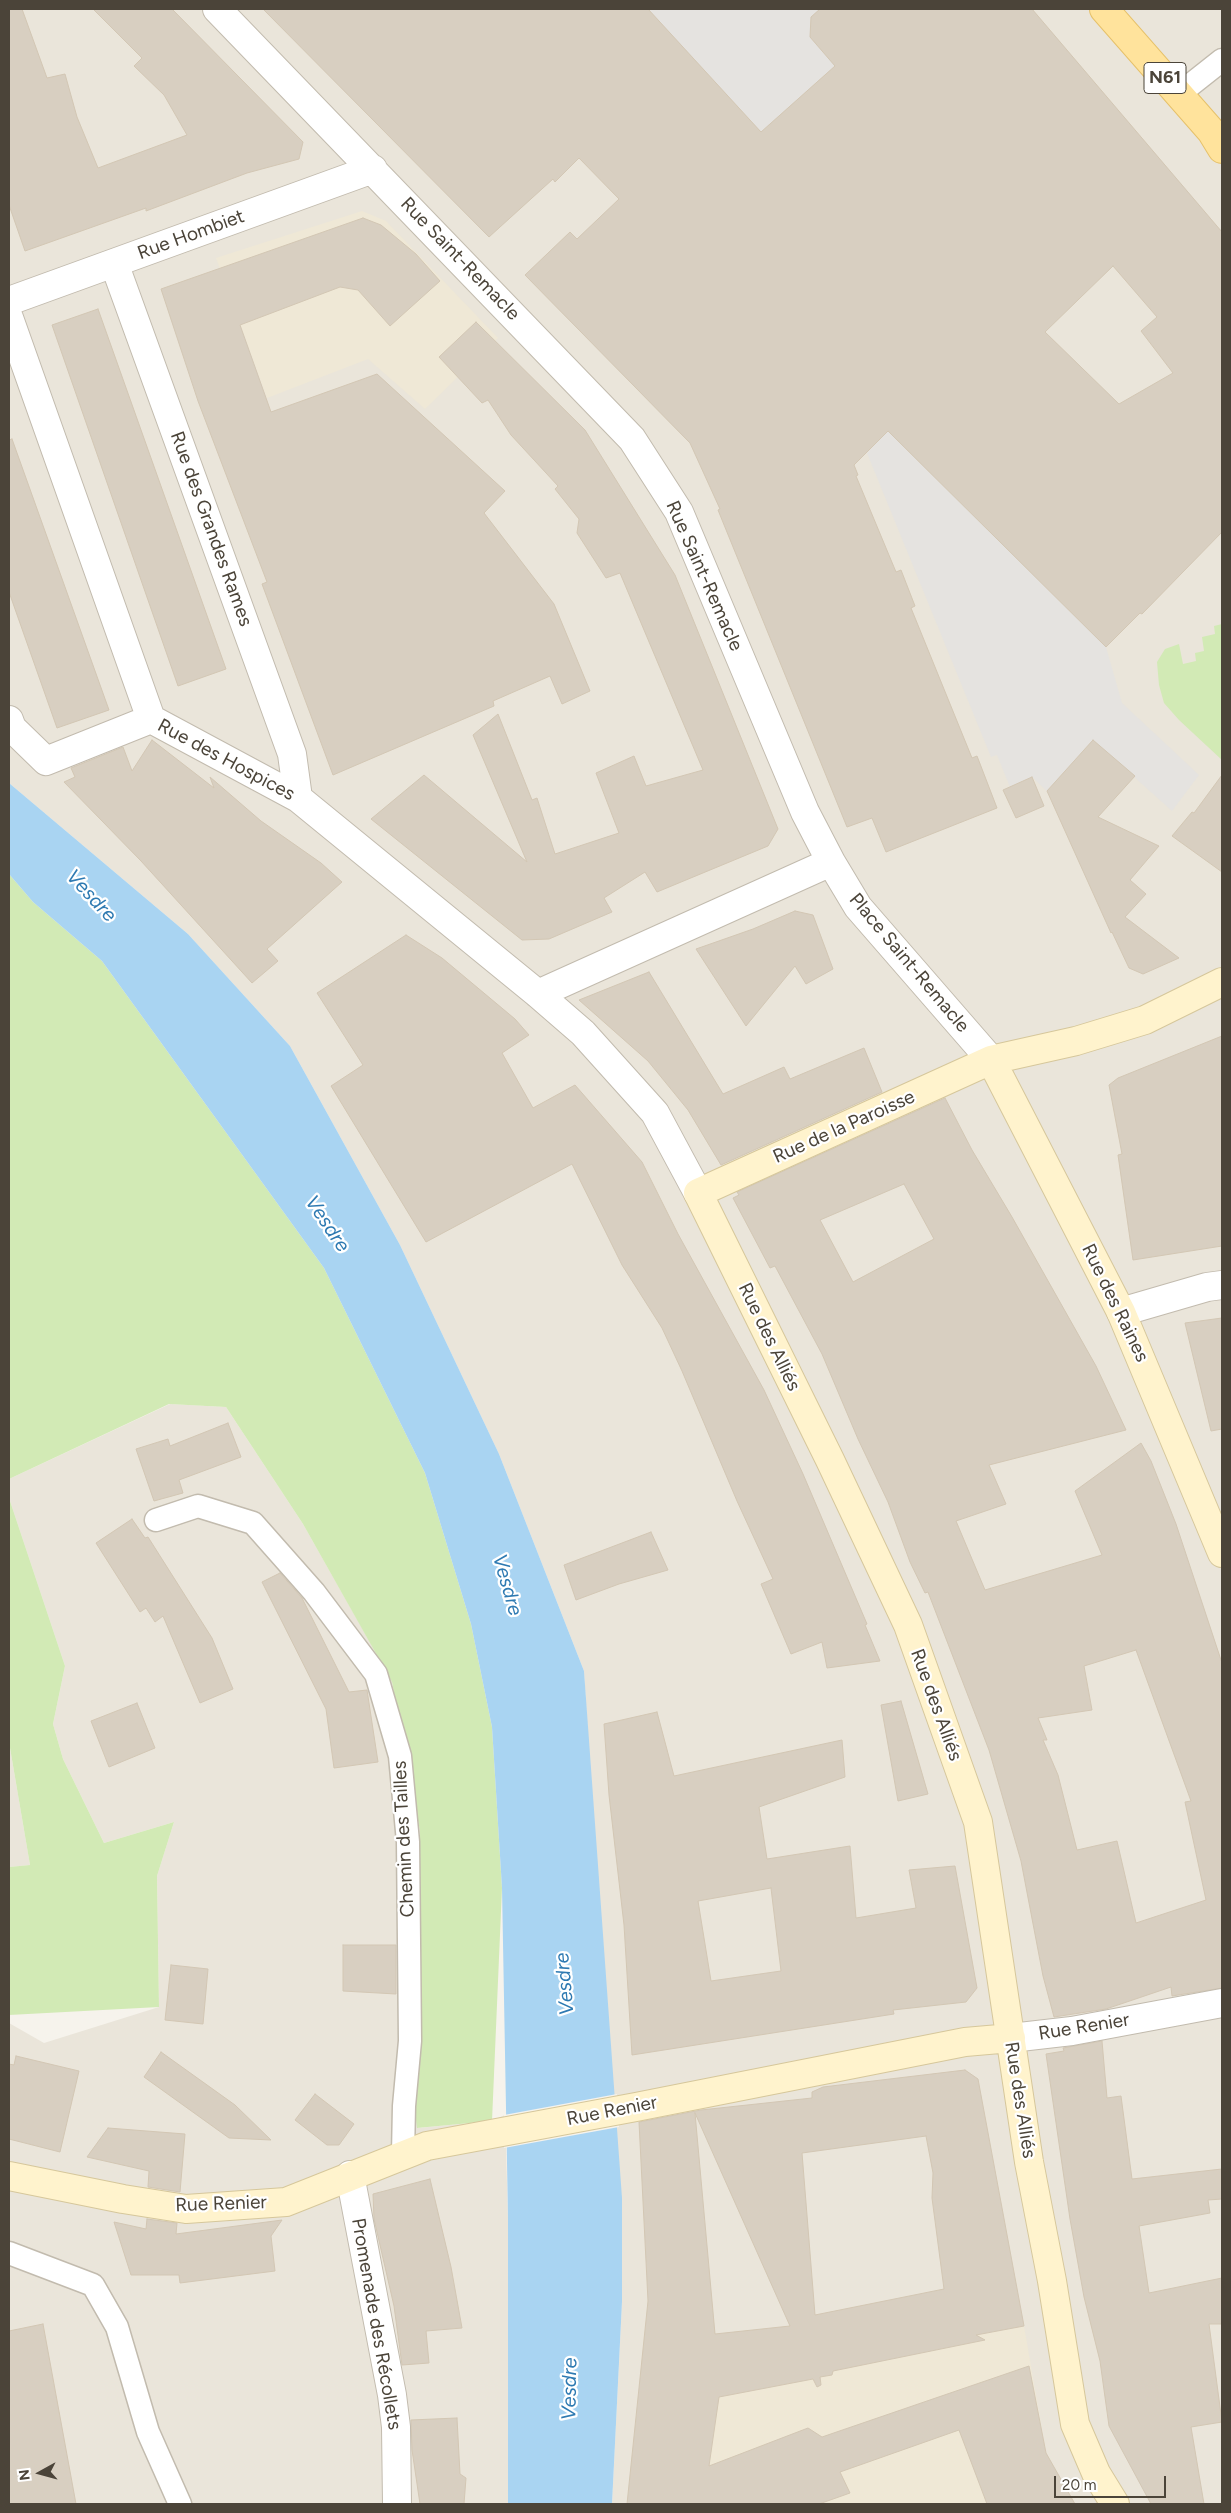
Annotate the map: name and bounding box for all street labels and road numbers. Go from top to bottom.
road number: N61 [1144,62,1186,94]
street label: Rue Saint-Remacle [396,193,524,325]
street label: Rue Hombiet [134,205,248,265]
street label: Rue des Grandes Rames [165,428,257,630]
street label: Rue Saint-Remacle [661,497,747,655]
street label: Rue des Hospices [154,714,298,806]
street label: Place Saint-Remacle [844,889,974,1037]
street label: Rue de la Paroisse [770,1086,918,1168]
street label: Rue des Raines [1077,1240,1153,1366]
street label: Rue des Alliés [733,1279,805,1395]
street label: Rue des Alliés [905,1646,967,1764]
street label: Chemin des Tailles [389,1760,419,1918]
street label: Rue Renier [1037,2009,1131,2045]
street label: Rue des Alliés [1000,2040,1040,2160]
street label: Rue Renier [565,2091,659,2131]
street label: Rue Renier [175,2191,267,2217]
street label: Promenade des Récollets [346,2216,406,2432]

